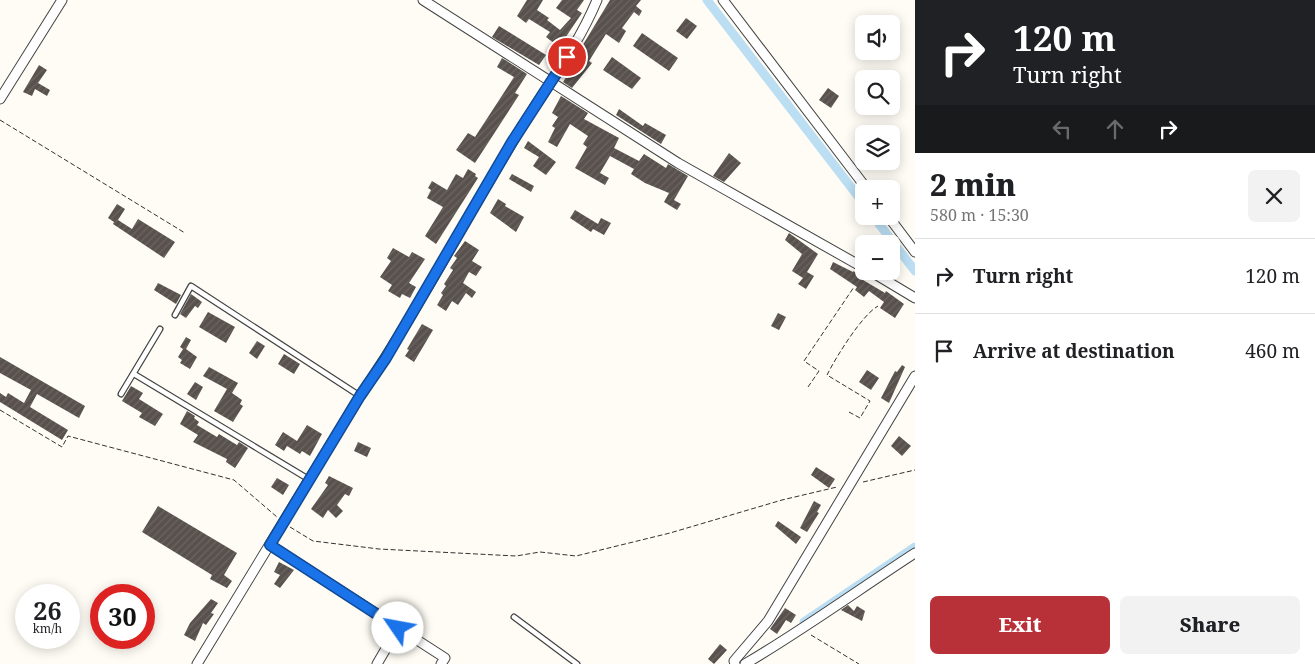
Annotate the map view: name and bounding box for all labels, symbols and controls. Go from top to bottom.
text: 120 m [1013,14,1116,61]
map controls [855,15,900,280]
button: sound [855,15,900,60]
icon: right [930,20,995,85]
pin [546,36,588,78]
icon: arrive [553,43,581,71]
text: Turn right [1013,59,1122,89]
button: search [855,70,900,115]
icon: left [1048,115,1076,143]
icon: ahead [1101,115,1129,143]
icon: right [1154,115,1182,143]
button: layers [855,125,900,170]
text: 2 min [930,164,1016,205]
button: close [1248,170,1300,222]
button: + [855,180,900,225]
text: 580 m · 15:30 [930,204,1029,226]
button: − [855,235,900,280]
icon: right [930,262,958,290]
text: Turn right [973,263,1073,289]
text: 120 m [1245,263,1300,289]
icon: arrive [930,337,958,365]
text: Arrive at destination [973,338,1175,364]
text: 460 m [1245,338,1300,364]
speed limit sign: 30 [90,584,155,649]
text: 26 [33,593,62,627]
button: Exit [930,596,1110,654]
button: Share [1120,596,1300,654]
position arrow [371,601,423,653]
text: km/h [33,620,62,637]

